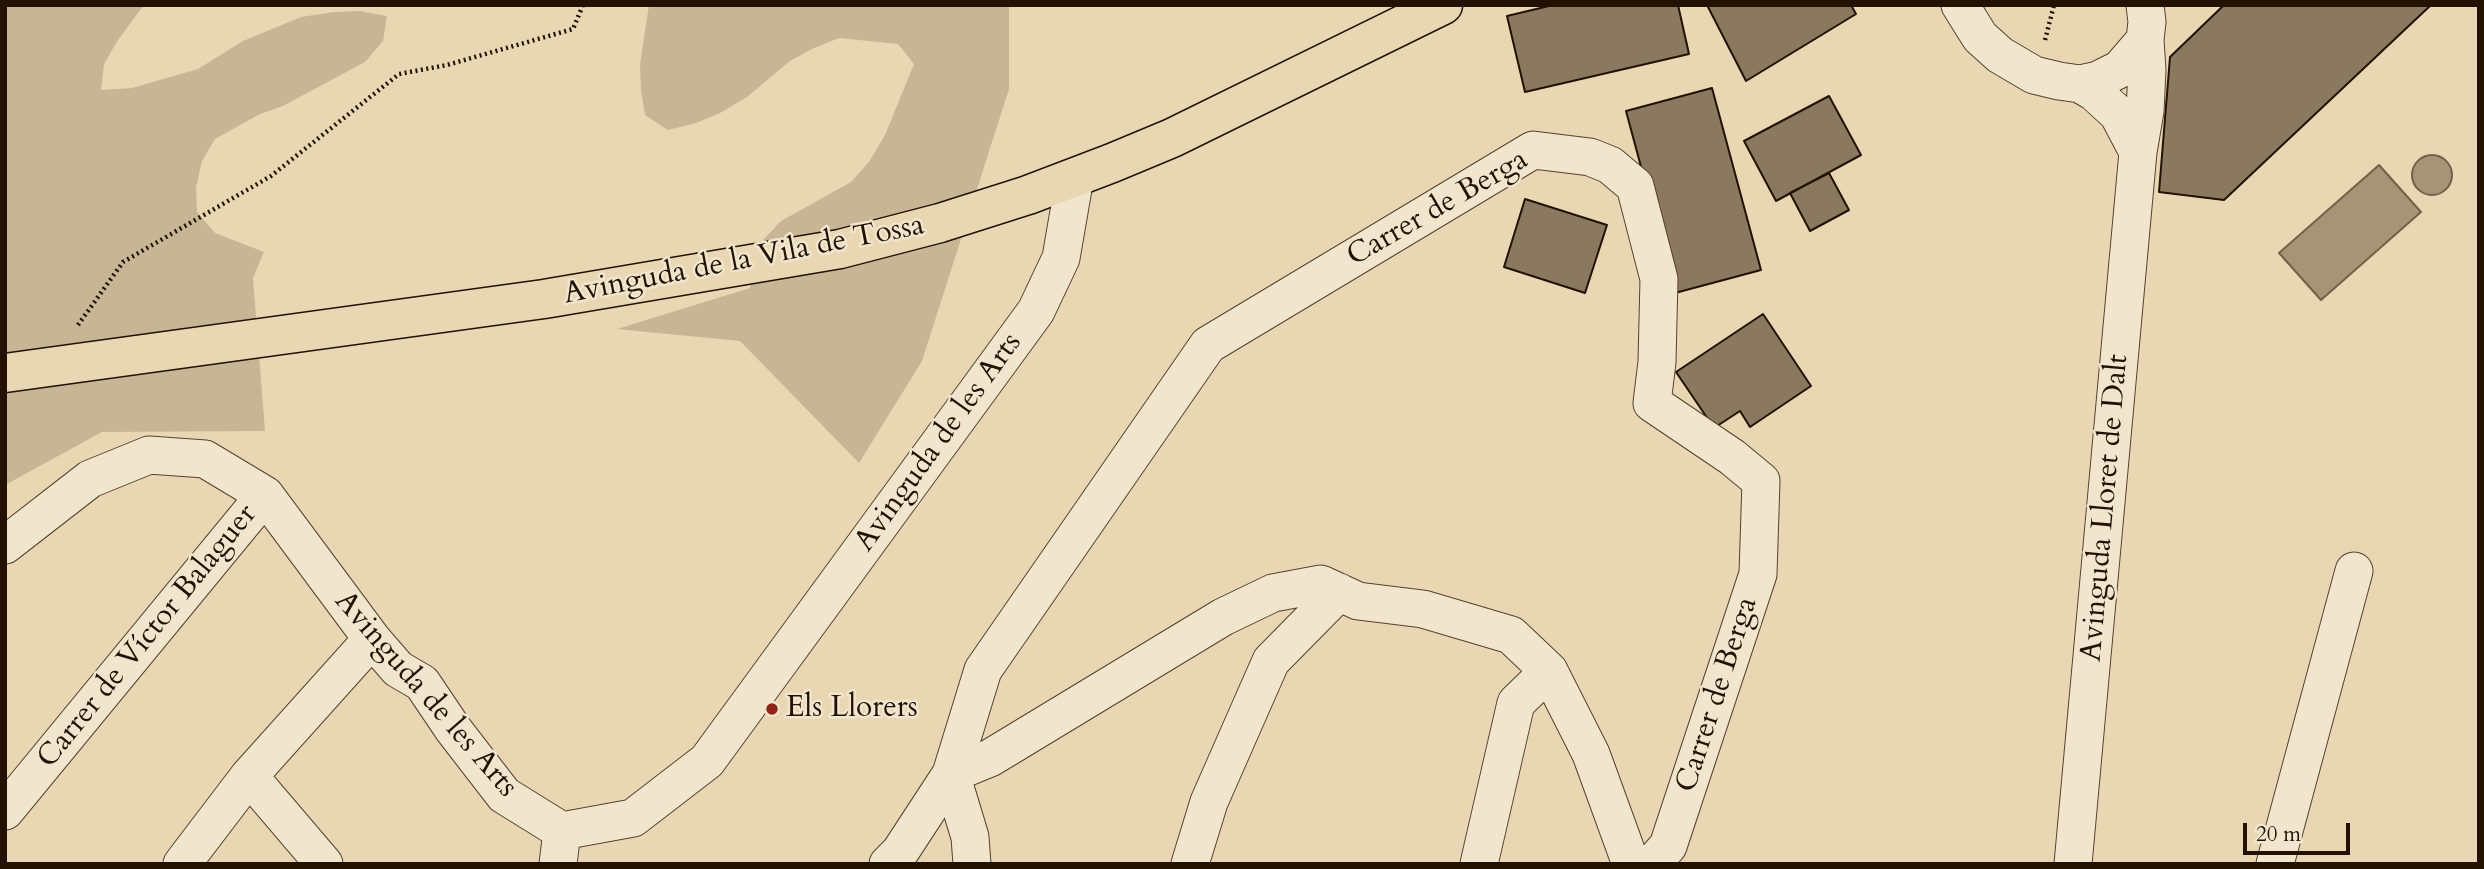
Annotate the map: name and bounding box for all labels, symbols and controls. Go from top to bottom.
street label: Carrer de Berga [1341,143,1535,275]
street label: Avinguda de la Vila de Tossa [561,208,927,314]
street label: Avinguda de les Arts [848,327,1030,559]
street label: Avinguda Lloret de Dalt [2075,353,2137,663]
street label: Carrer de Víctor Balaguer [31,498,265,776]
street label: Avinguda de les Arts [326,585,524,805]
street label: Carrer de Berga [1670,593,1766,797]
place label: Els Llorers [786,691,918,727]
marker: Els Llorers [764,701,780,717]
scale bar [2246,810,2353,854]
text: 20 m [2256,820,2301,849]

